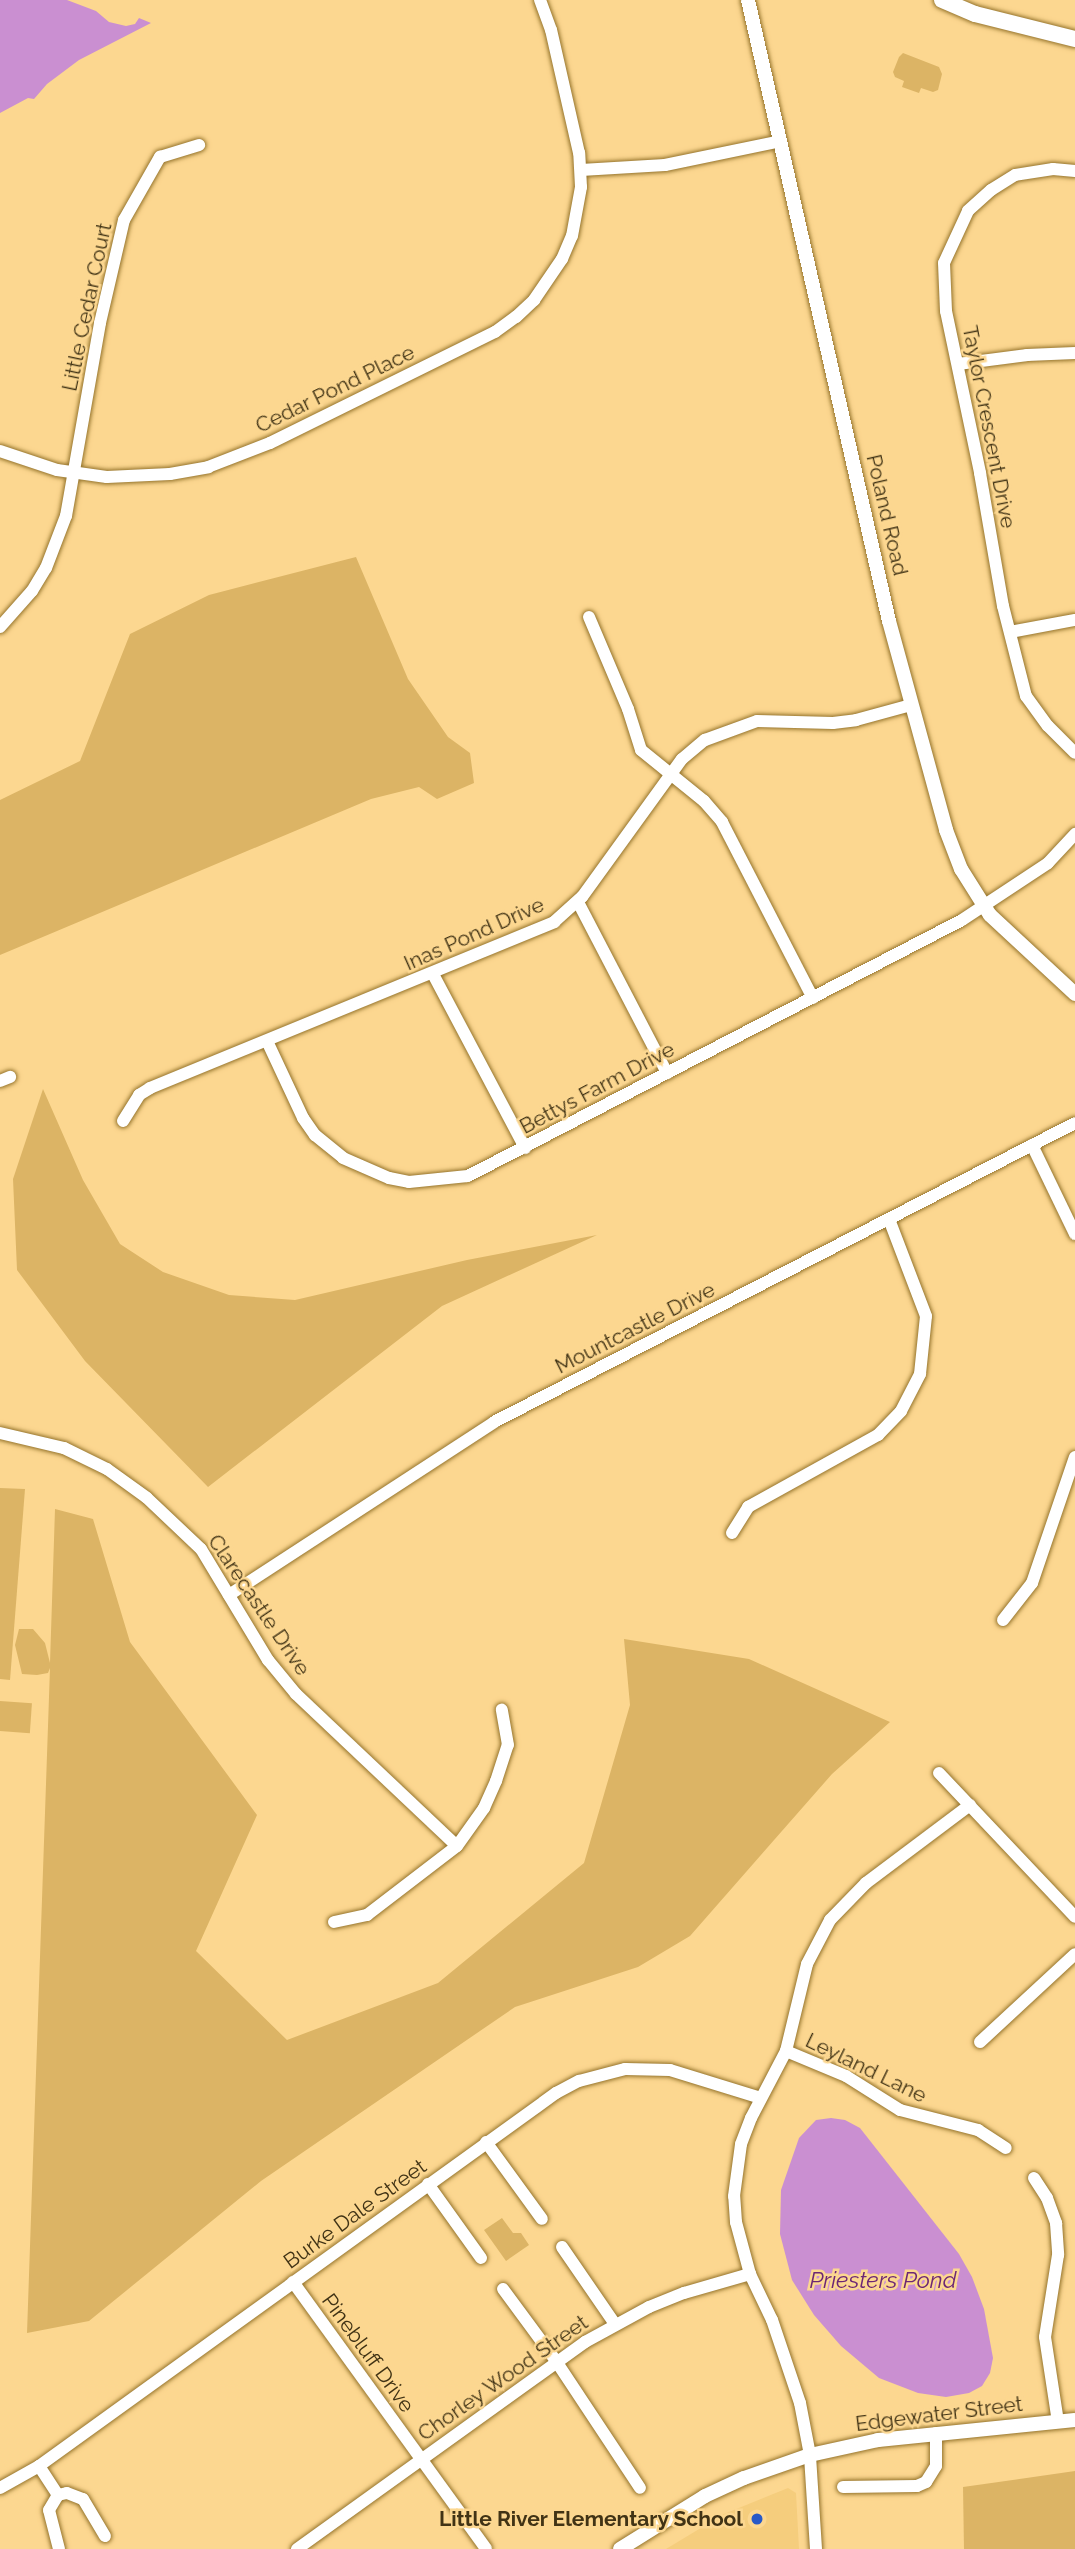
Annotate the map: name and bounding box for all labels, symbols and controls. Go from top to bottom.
street label: Little Cedar Court [57,220,117,394]
street label: Taylor Crescent Drive [957,323,1021,531]
street label: Cedar Pond Place [251,340,419,438]
street label: Poland Road [861,452,913,578]
street label: Inas Pond Drive [400,892,548,976]
street label: Bettys Farm Drive [515,1037,679,1139]
street label: Mountcastle Drive [551,1277,719,1379]
street label: Clarecastle Drive [203,1530,315,1680]
street label: Leyland Lane [801,2028,931,2108]
street label: Burke Dale Street [279,2154,431,2274]
water label: Priesters Pond [810,2266,956,2294]
street label: Pinebluff Drive [316,2289,420,2417]
street label: Chorley Wood Street [413,2309,593,2447]
street label: Edgewater Street [854,2391,1024,2437]
place label: Little River Elementary School [438,2506,743,2532]
marker: Little River Elementary School [749,2511,765,2527]

